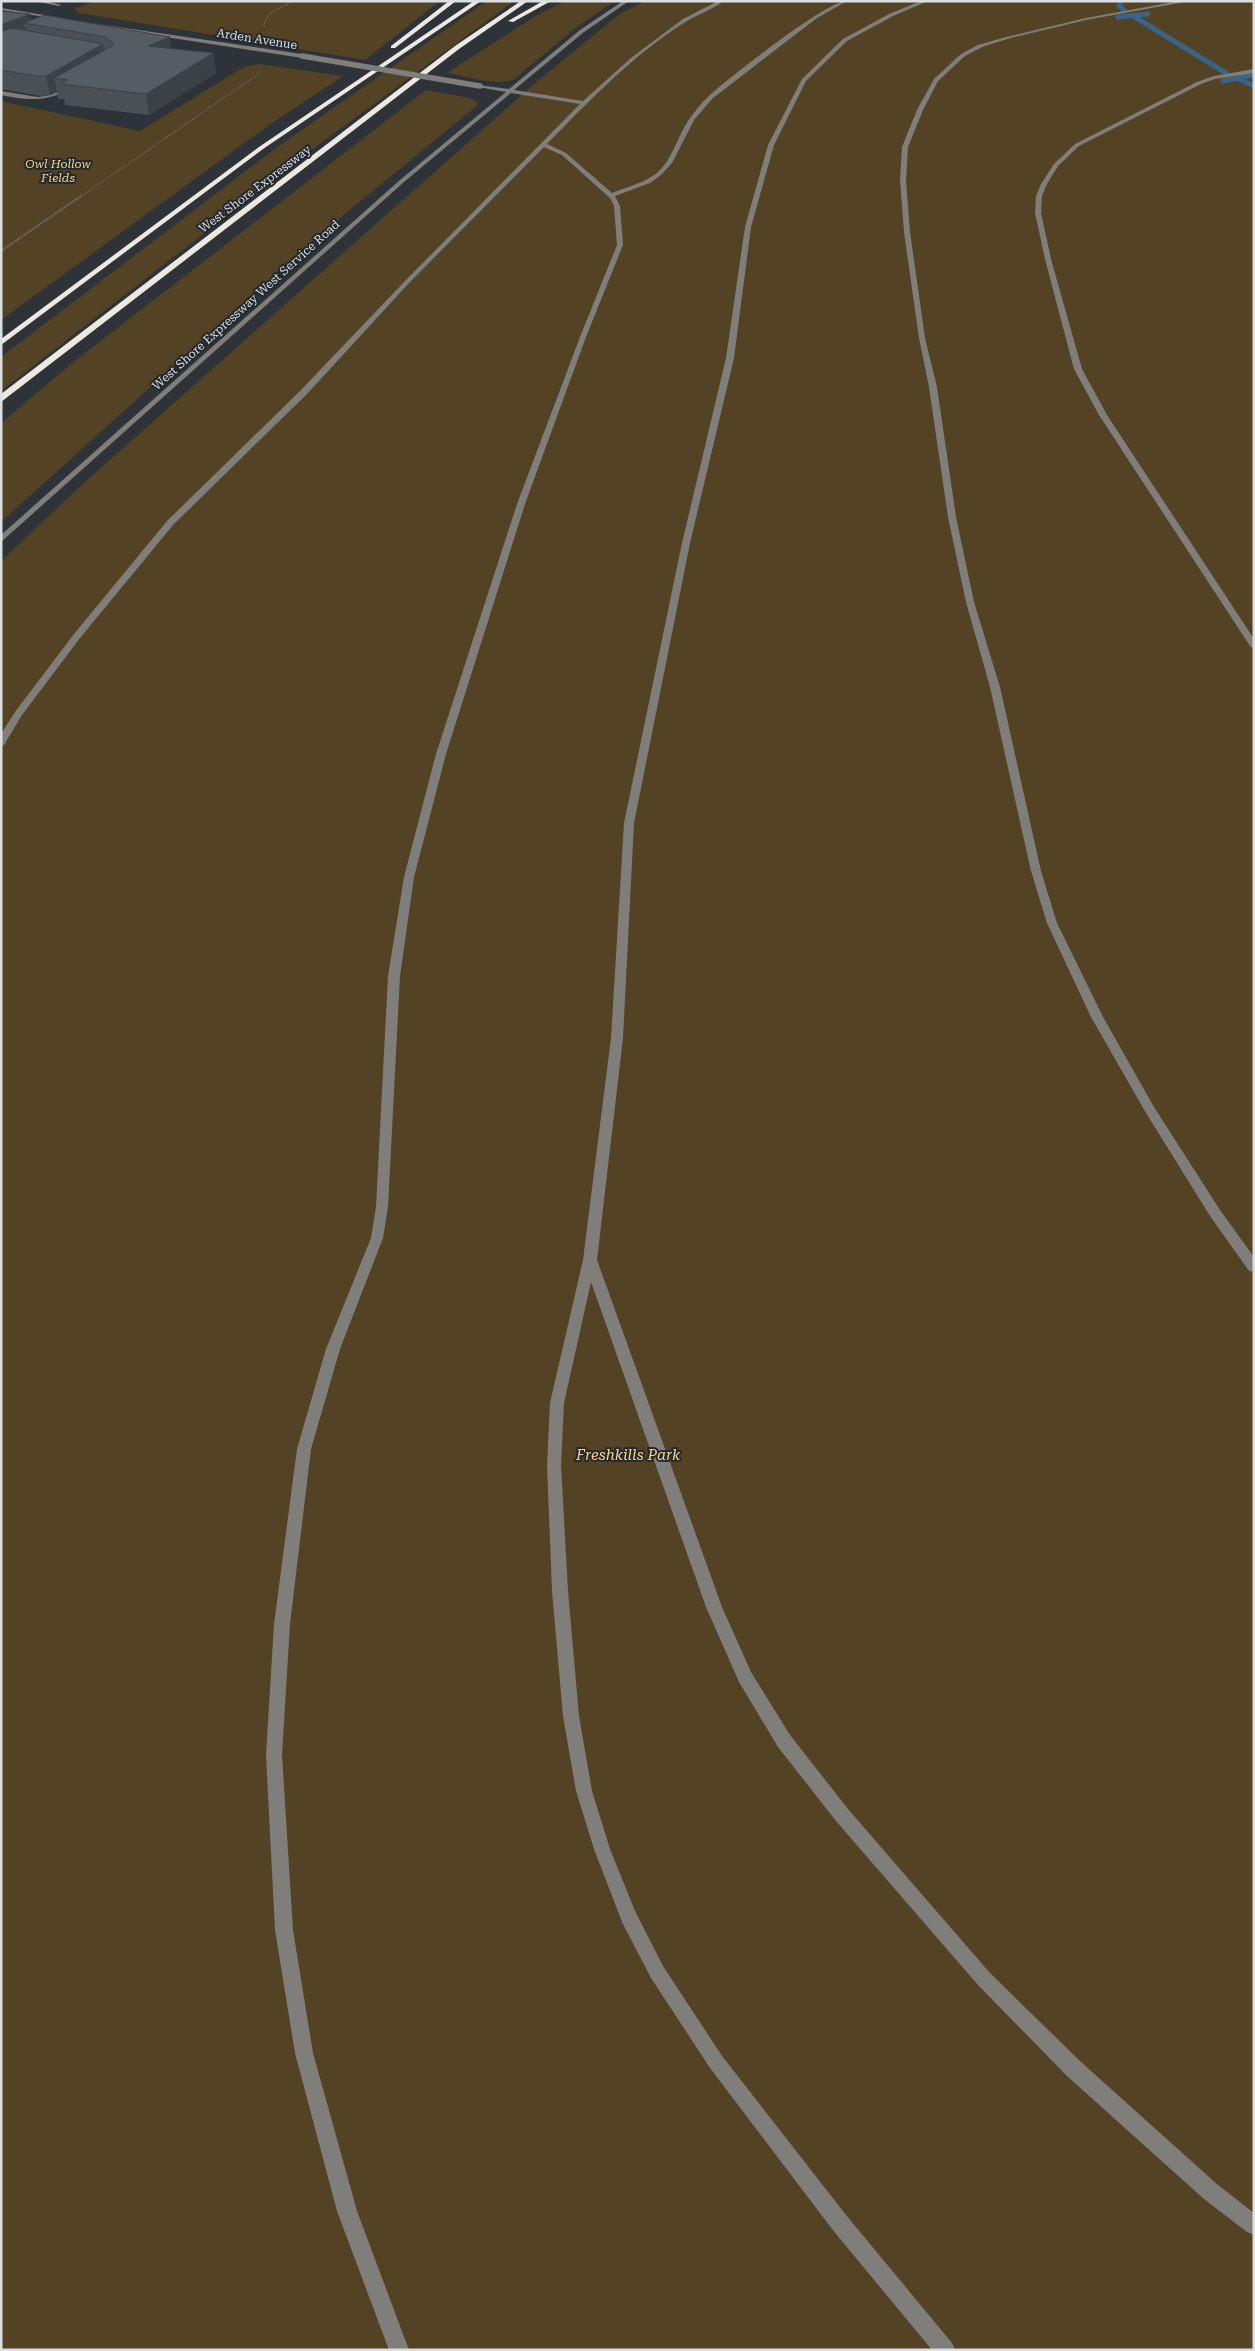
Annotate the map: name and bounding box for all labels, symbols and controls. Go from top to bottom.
street label: Arden Avenue [216,26,299,52]
street label: West Shore Expressway [196,142,315,236]
park label: Owl Hollow Fields [25,157,91,185]
street label: West Shore Expressway West Service Road [149,217,343,393]
park label: Freshkills Park [575,1446,681,1464]

